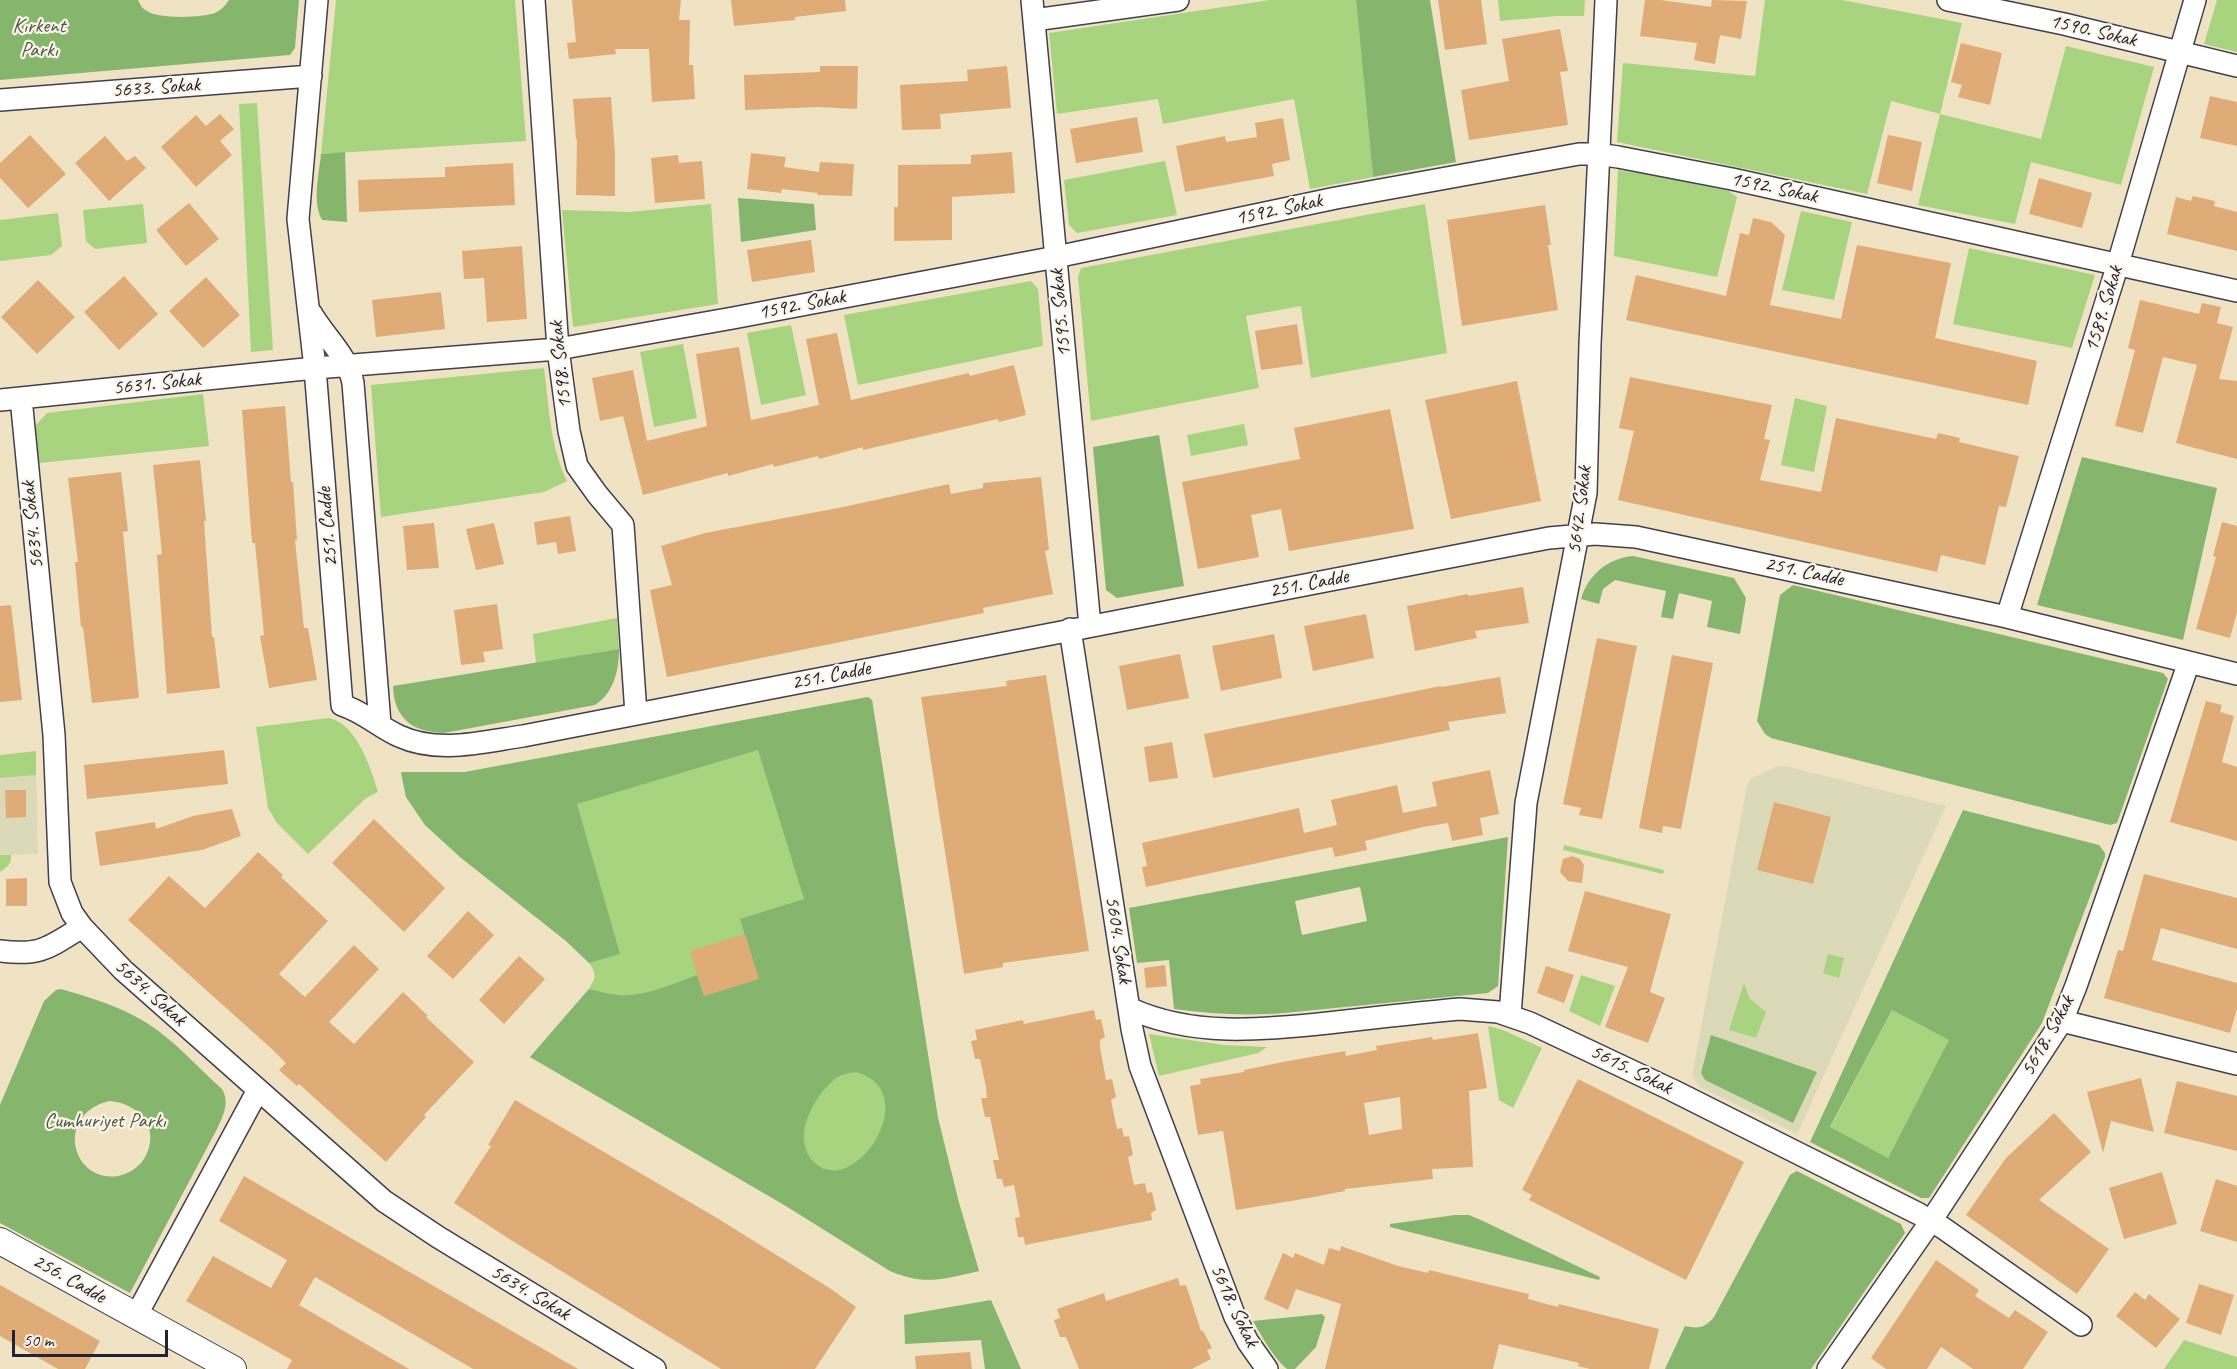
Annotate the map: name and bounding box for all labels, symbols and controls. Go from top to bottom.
street label: 1590. Sokak [2047,9,2139,53]
park label: Kırkent Parkı [13,13,65,63]
street label: 5633. Sokak [111,72,201,104]
street label: 1592. Sokak [1728,167,1820,209]
street label: 1592. Sokak [1233,189,1325,231]
street label: 1589. Sokak [2079,263,2129,355]
street label: 1595. Sokak [1045,268,1077,358]
street label: 1592. Sokak [756,284,848,326]
street label: 1598. Sokak [544,320,578,410]
street label: 5631. Sokak [112,367,202,401]
street label: 5642. Sokak [1562,465,1598,555]
street label: 5634. Sokak [16,480,50,570]
street label: 251. Cadde [312,486,344,568]
street label: 251. Cadde [1762,551,1846,593]
street label: 251. Cadde [1267,564,1351,604]
street label: 251. Cadde [789,656,873,696]
street label: 5604. Sokak [1099,894,1137,986]
street label: 5634. Sokak [109,954,191,1032]
street label: 5618. Sokak [2016,991,2080,1081]
street label: 5615. Sokak [1586,1039,1676,1101]
park label: Cumhuriyet Parkı [44,1108,166,1134]
street label: 256. Cadde [28,1249,110,1309]
street label: 5634. Sokak [486,1259,574,1327]
street label: 5618. Sokak [1204,1261,1264,1351]
scale bar [15,1318,171,1356]
text: 50 m [23,1329,54,1351]

